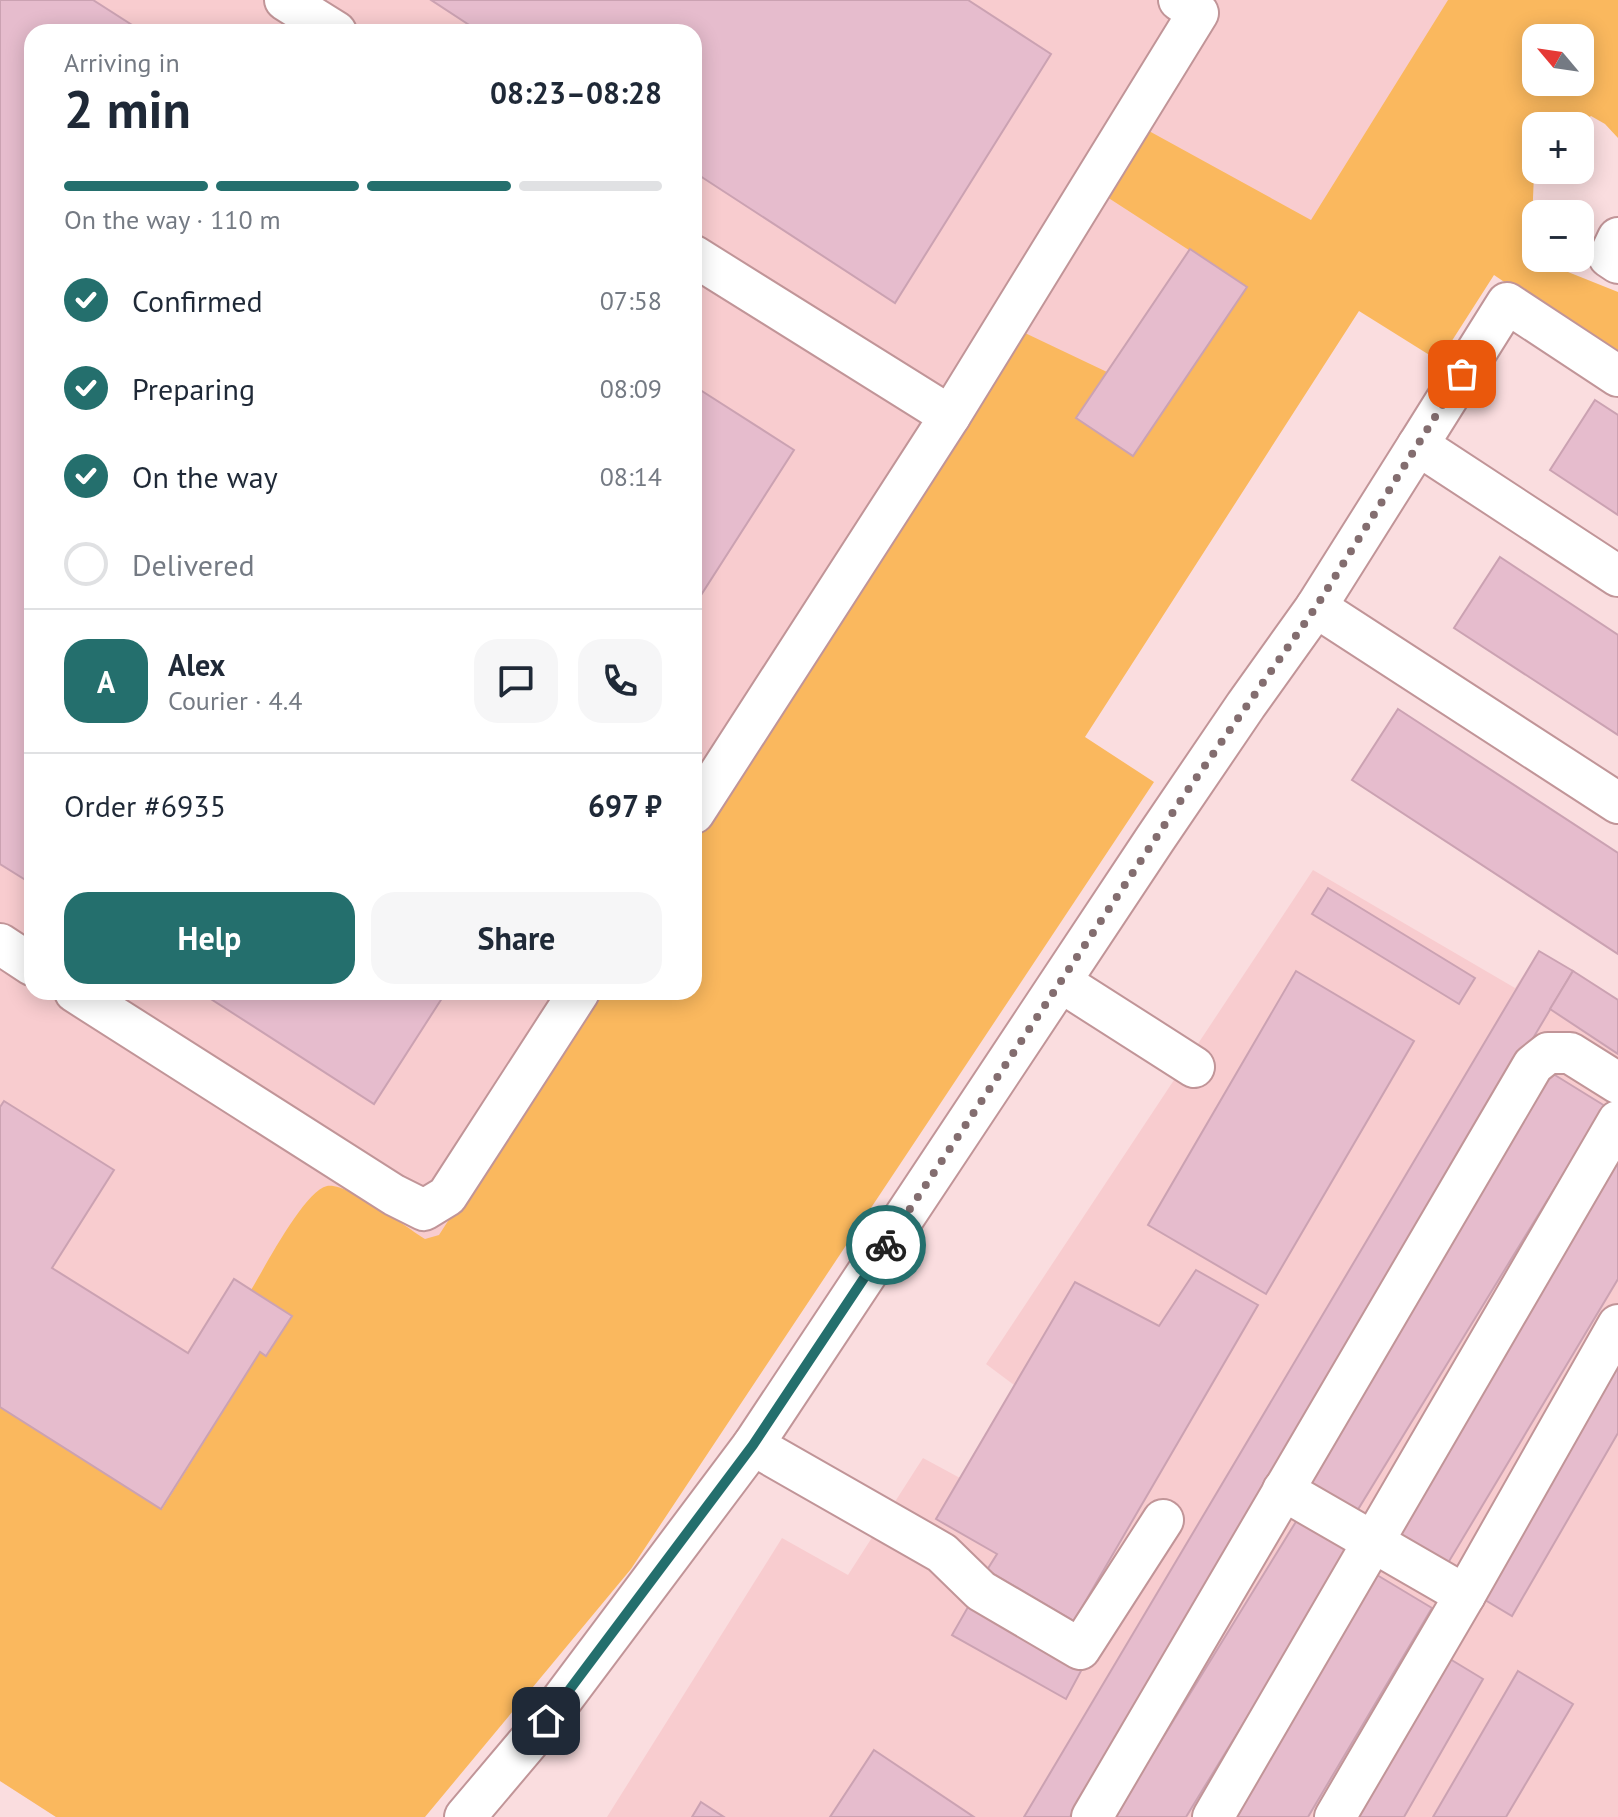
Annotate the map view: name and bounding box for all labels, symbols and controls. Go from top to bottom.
north arrow [1522,24,1594,96]
map controls [1522,24,1594,272]
text: Arriving in [64,46,180,79]
text: 08:23–08:28 [490,73,662,112]
text: 2 min [64,75,191,142]
button: + [1522,112,1594,184]
button: − [1522,200,1594,272]
text: On the way · 110 m [64,203,281,236]
icon: check [64,278,108,322]
text: Confirmed [132,281,263,320]
text: 07:58 [600,284,662,317]
pin [1428,340,1496,408]
icon: bag [1440,352,1484,396]
icon: check [64,366,108,410]
text: Preparing [132,369,255,408]
text: 08:09 [600,372,662,405]
icon: check [64,454,108,498]
text: On the way [132,457,278,496]
text: 08:14 [600,460,662,493]
text: Delivered [132,545,255,584]
button: chat [474,639,558,723]
button: phone [578,639,662,723]
text: Alex [168,645,225,684]
text: A [97,662,115,701]
text: Courier · 4.4 [168,684,302,717]
text: Order #6935 [64,786,226,825]
text: 697 ₽ [588,786,662,825]
button: Help [64,892,355,984]
button: Share [371,892,662,984]
courier [846,1205,926,1285]
icon: bike [864,1223,908,1267]
pin [512,1687,580,1755]
icon: home [524,1699,568,1743]

